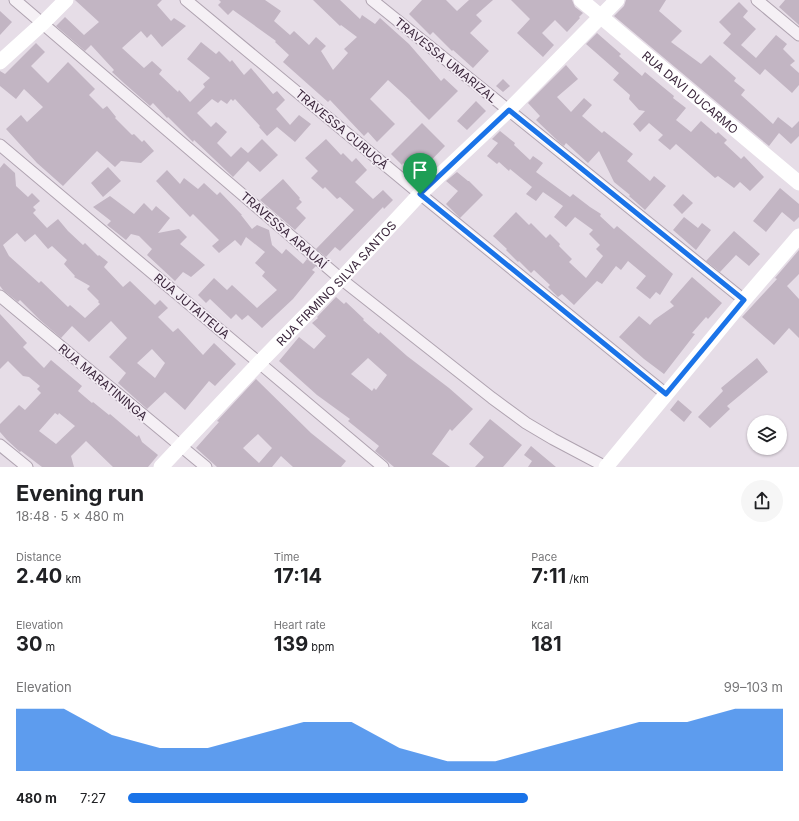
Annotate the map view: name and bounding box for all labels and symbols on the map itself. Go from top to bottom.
street label: TRAVESSA UMARIZAL [392,14,500,106]
street label: RUA DAVI DUCARMO [639,47,742,137]
street label: TRAVESSA CURUÇÁ [293,86,391,172]
pin [403,153,437,194]
street label: TRAVESSA ARAUAÍ [238,188,331,272]
street label: RUA FIRMINO SILVA SANTOS [273,217,399,349]
street label: RUA JUTAITEUA [151,270,233,342]
street label: RUA MARATININGA [56,340,150,424]

